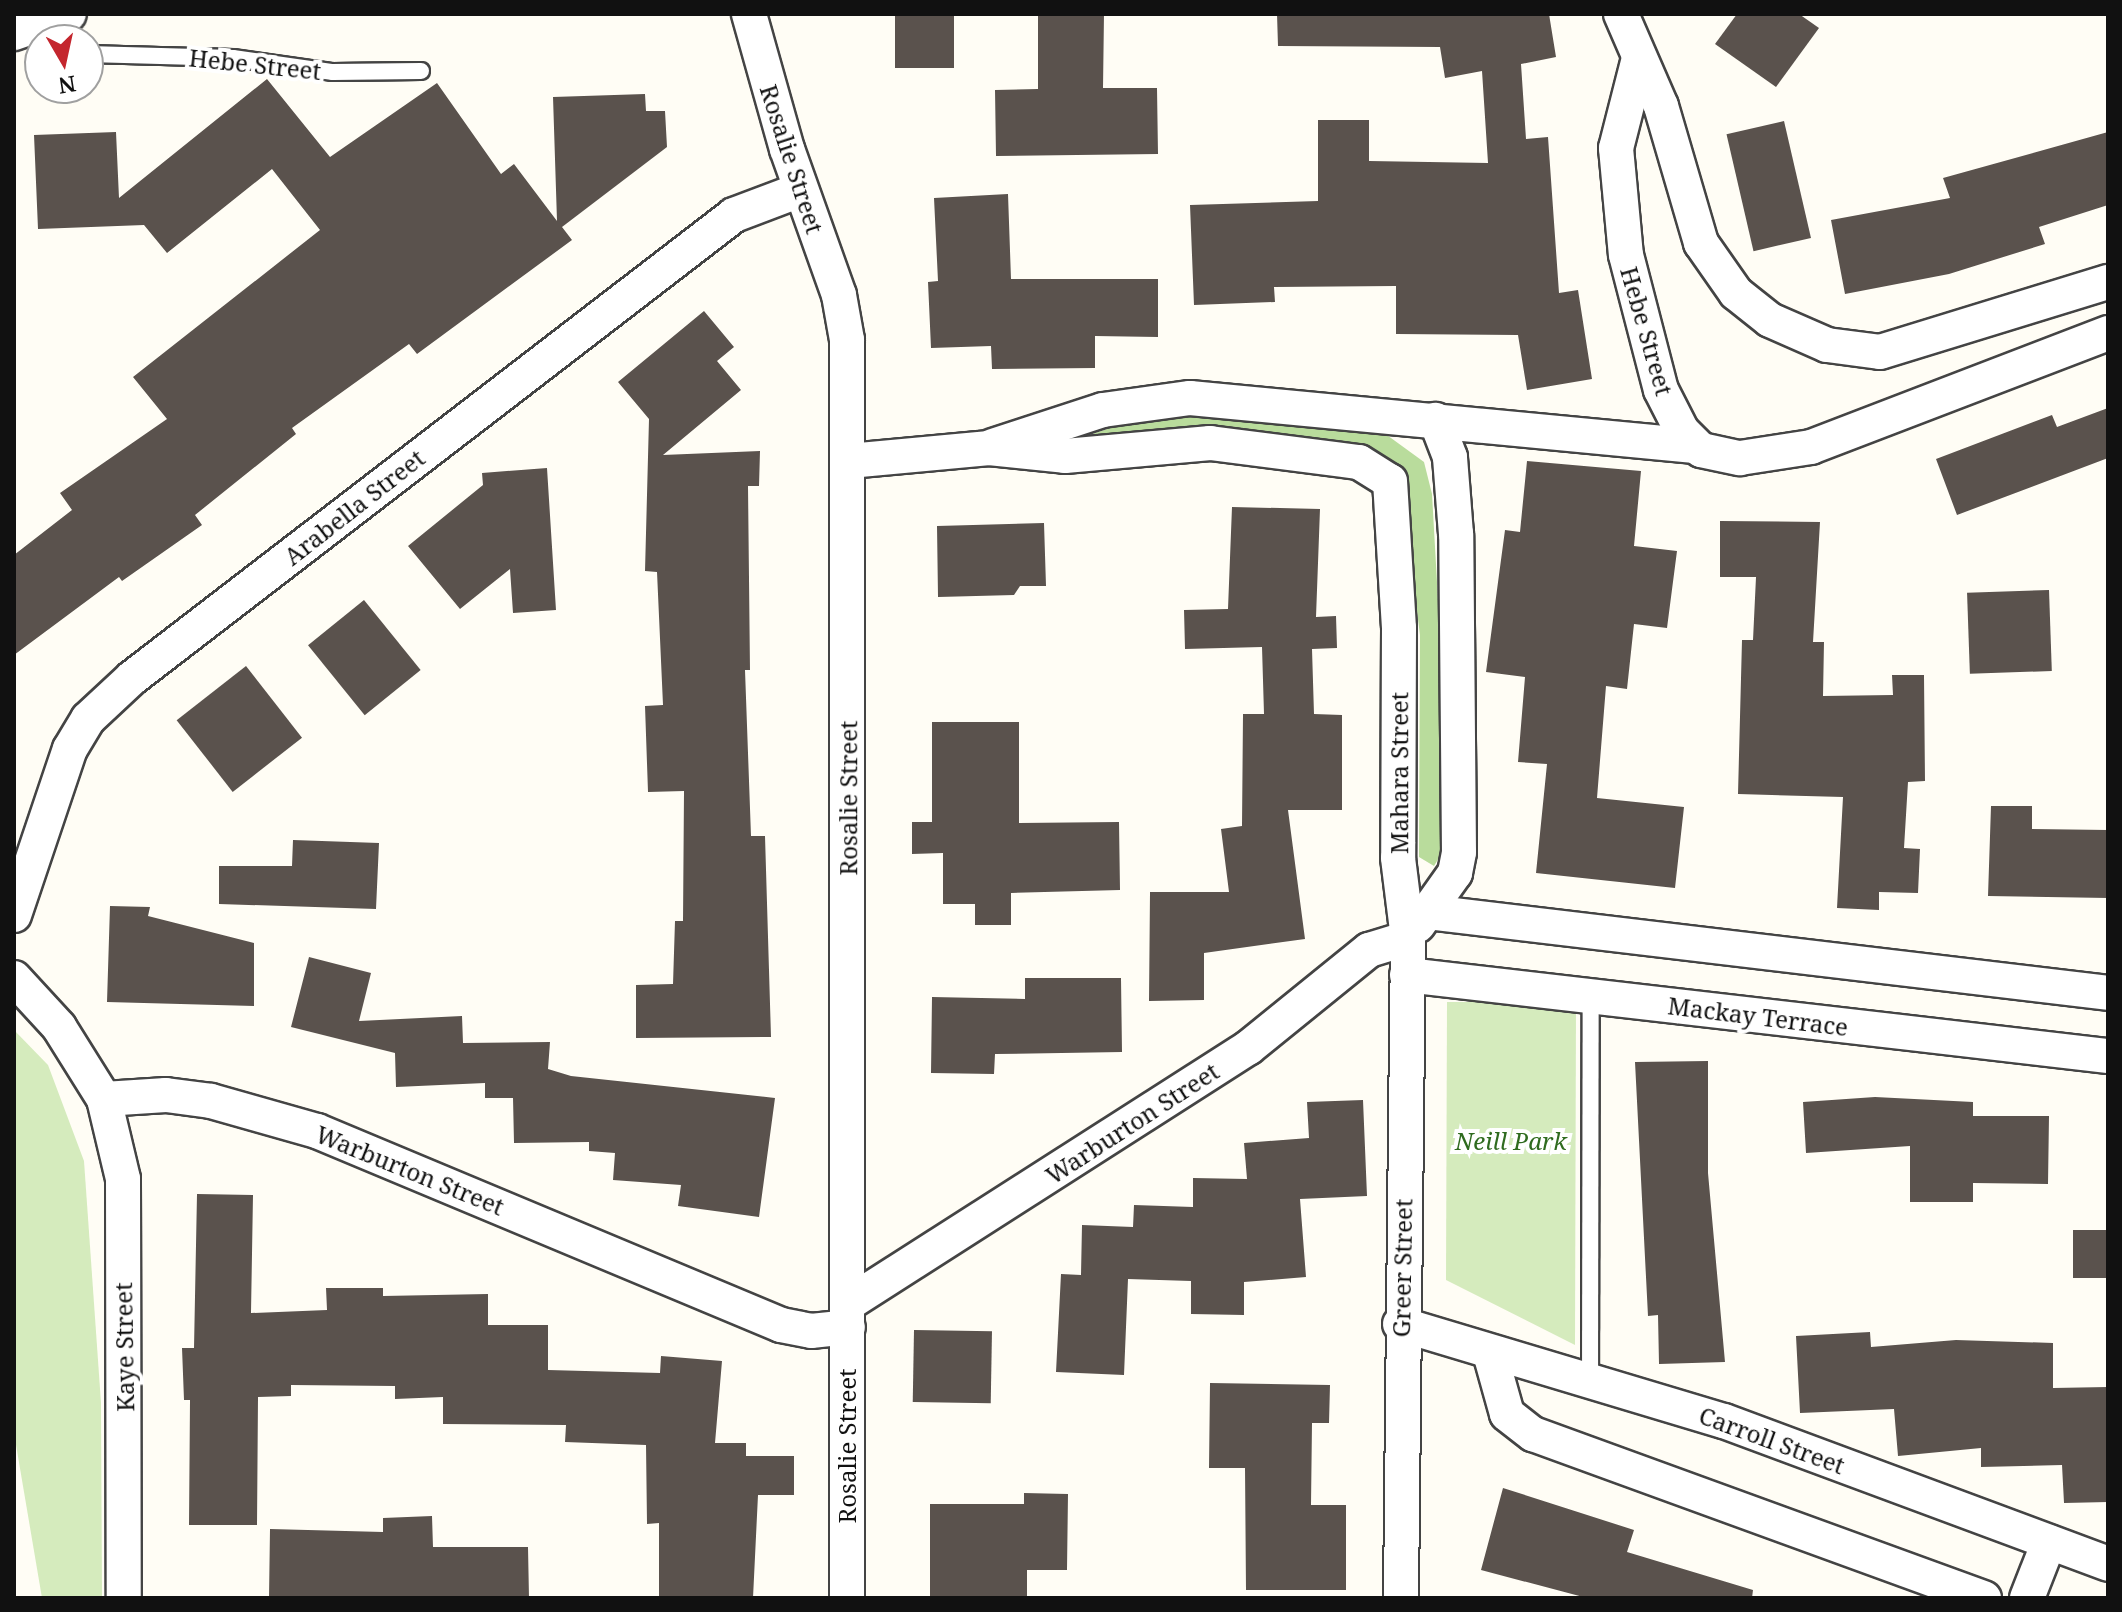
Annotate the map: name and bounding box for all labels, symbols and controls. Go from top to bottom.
north arrow [24,24,104,104]
street label: Hebe Street [188,43,322,85]
text: N [57,70,78,102]
street label: Rosalie Street [754,81,830,237]
street label: Hebe Street [1615,263,1679,399]
street label: Arabella Street [278,443,430,571]
street label: Mahara Street [1385,692,1413,854]
street label: Rosalie Street [834,720,862,876]
street label: Mackay Terrace [1666,991,1850,1041]
street label: Warburton Street [1040,1056,1224,1190]
street label: Warburton Street [312,1119,508,1221]
park label: Neill Park [1455,1127,1567,1155]
street label: Greer Street [1386,1198,1418,1338]
street label: Kaye Street [108,1282,140,1412]
street label: Rosalie Street [833,1368,861,1524]
street label: Carroll Street [1695,1400,1849,1480]

